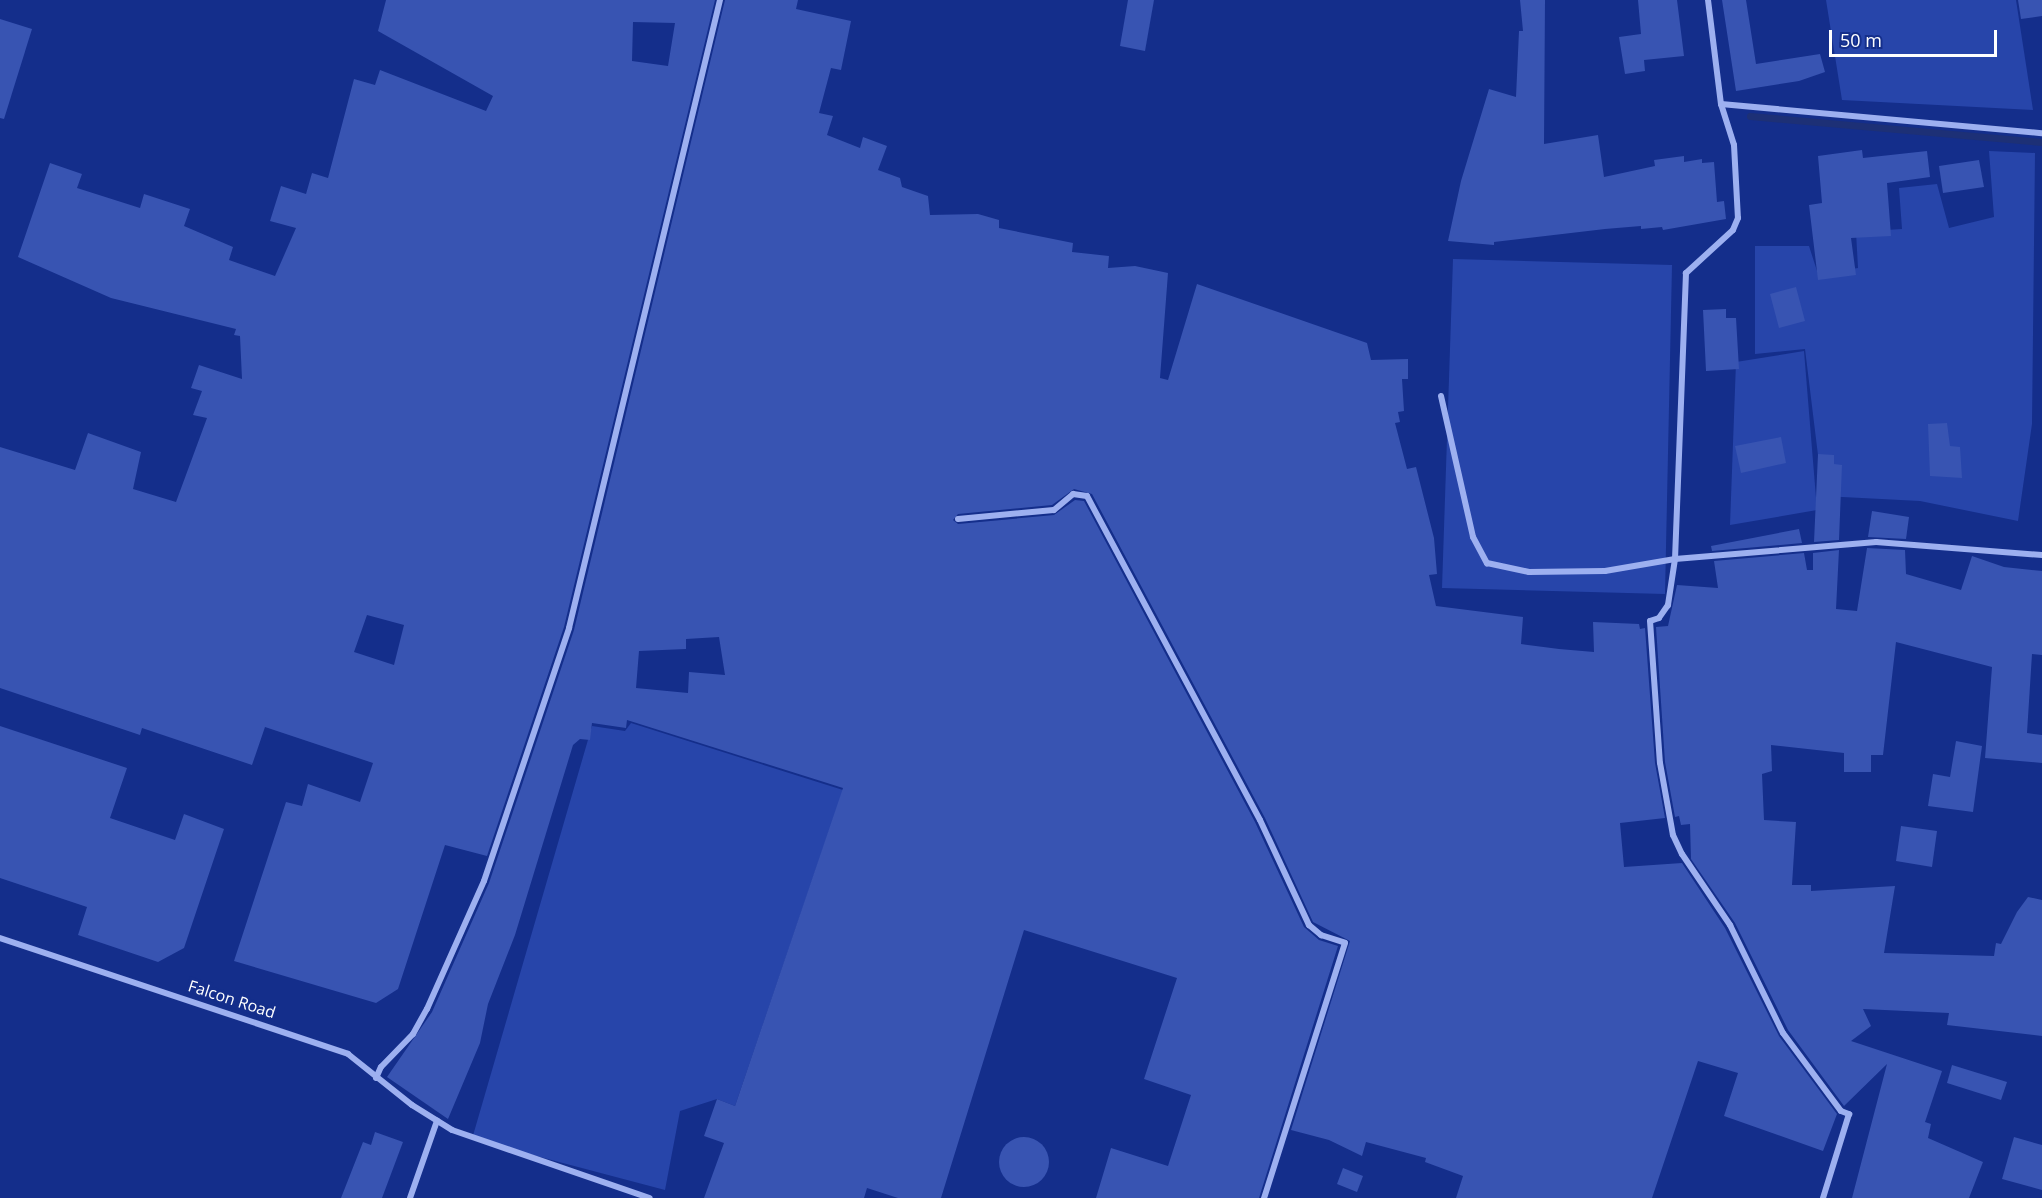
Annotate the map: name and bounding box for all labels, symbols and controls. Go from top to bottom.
scale bar [1832,18,2000,56]
text: 50 m [1840,28,1882,52]
street label: Falcon Road [186,976,278,1022]

